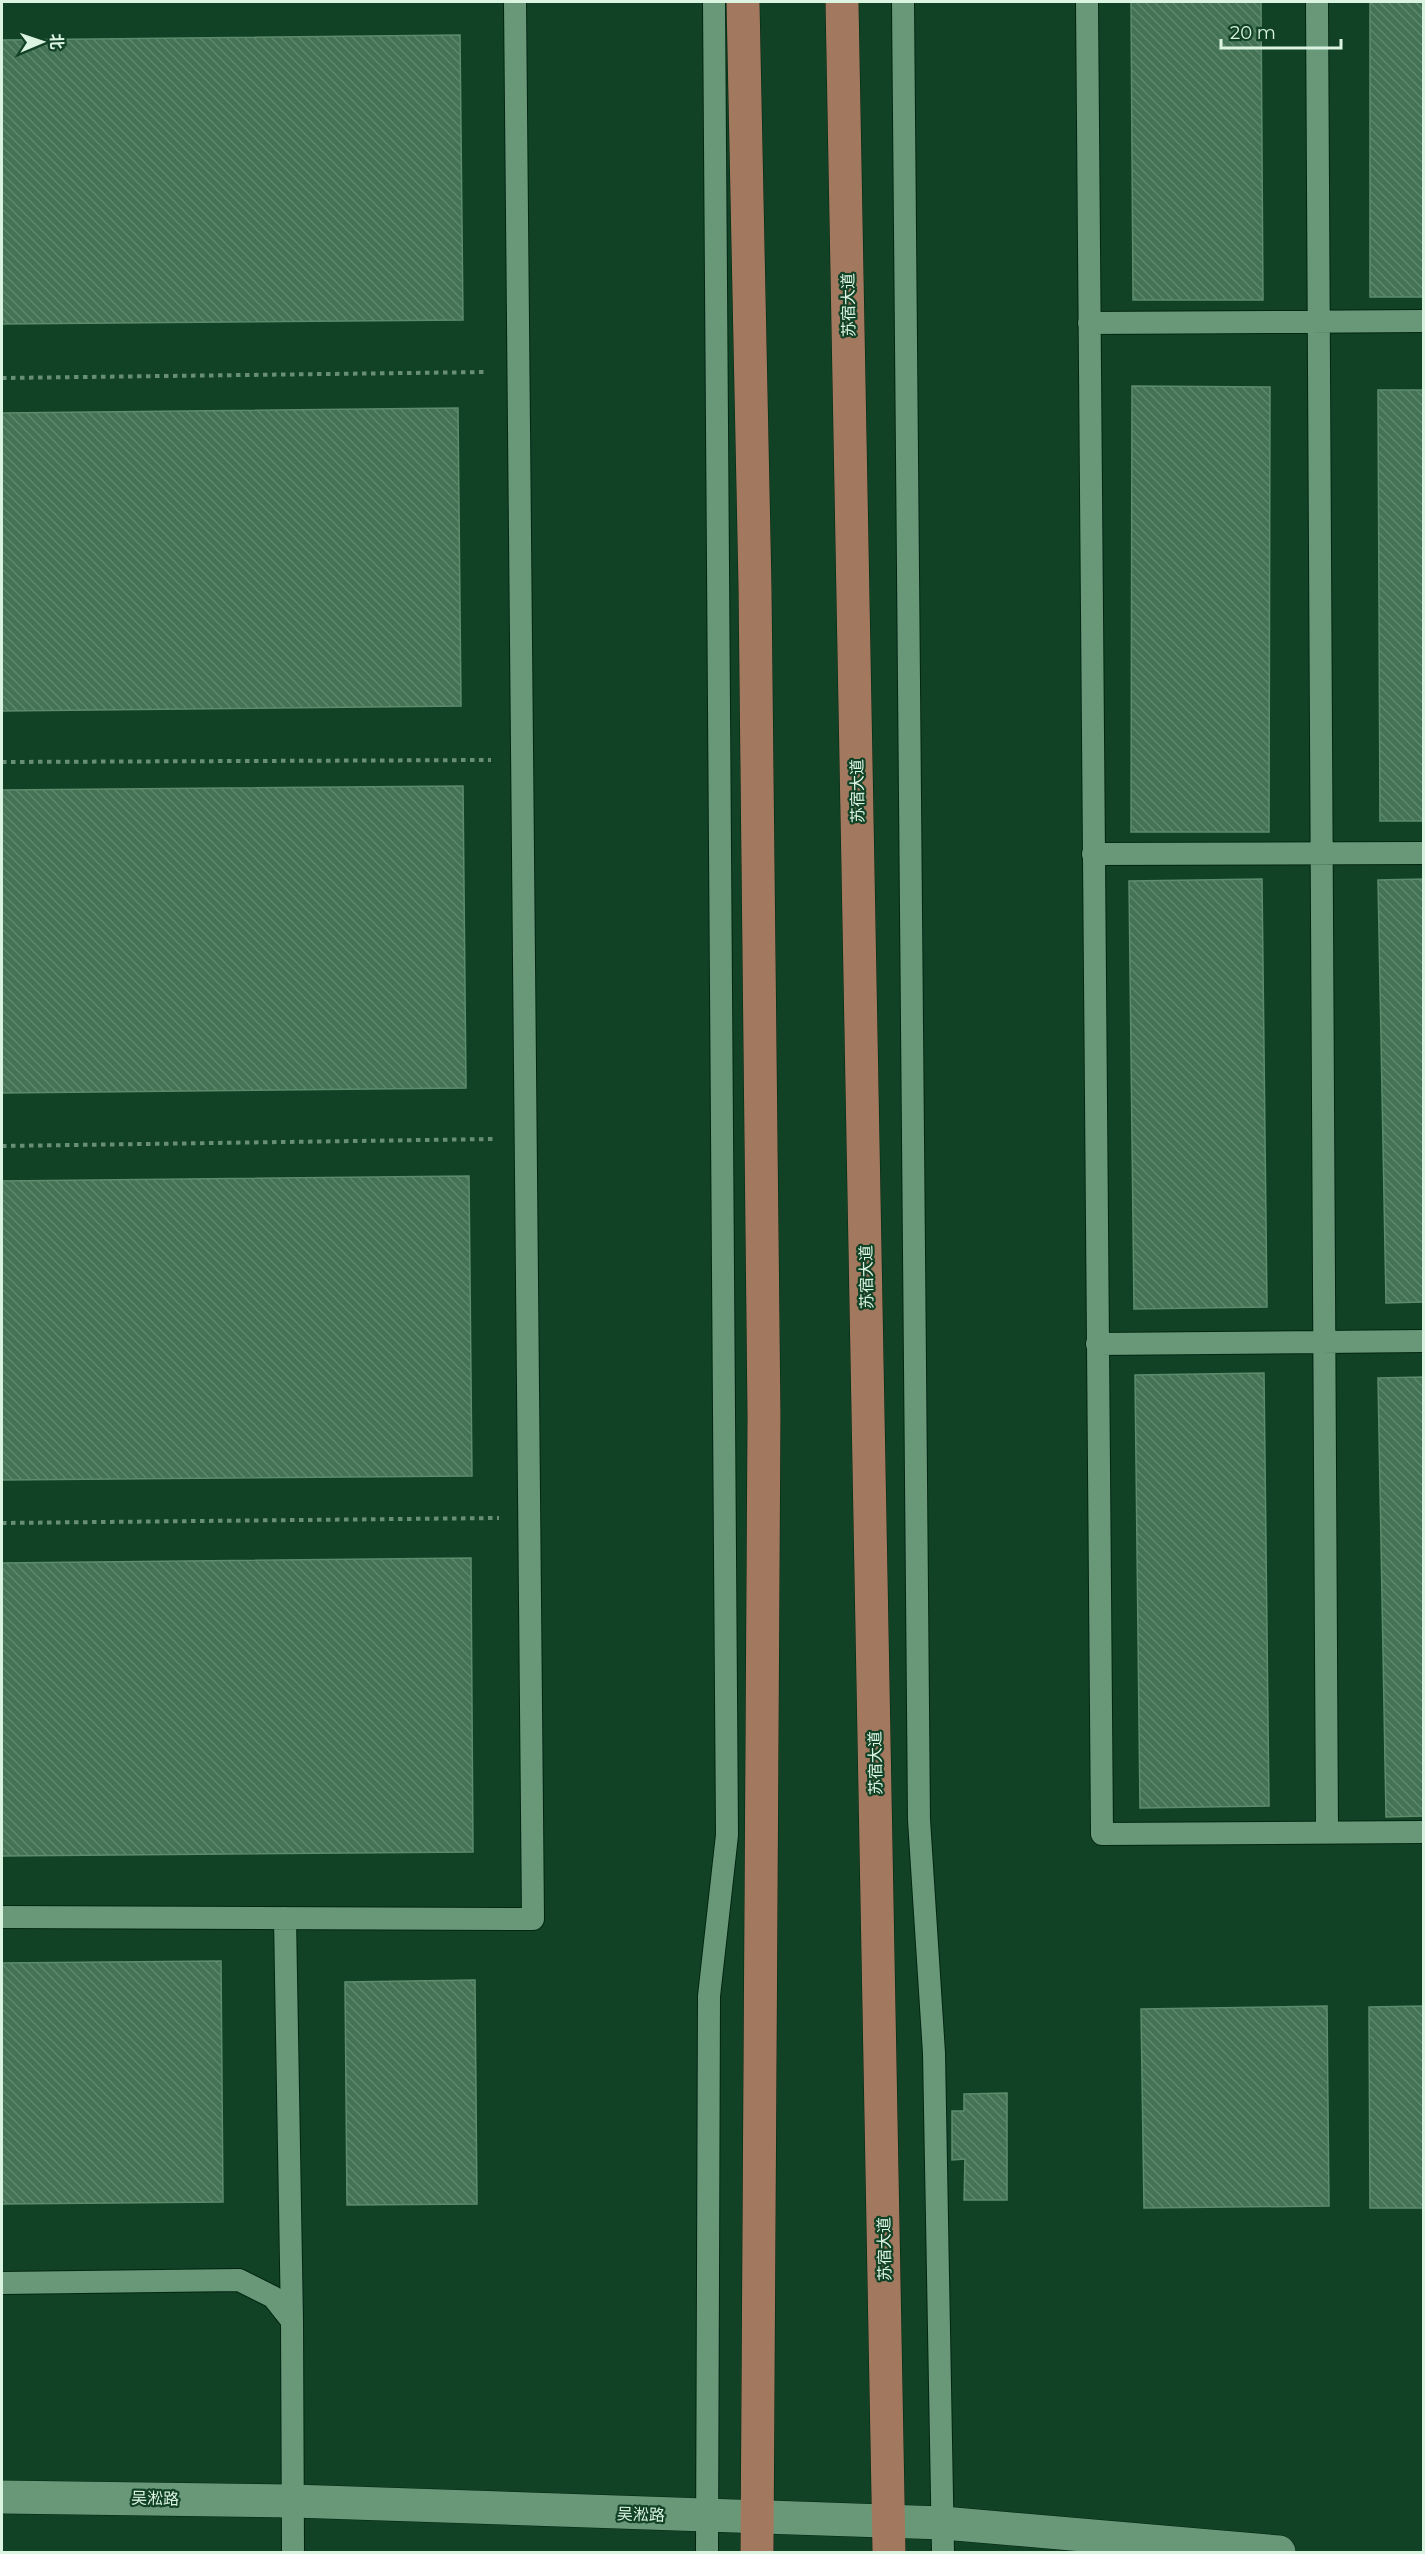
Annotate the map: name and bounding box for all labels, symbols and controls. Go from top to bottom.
north arrow [12,12,72,72]
scale bar [1221,12,1341,50]
text: 20 m [1230,22,1276,44]
text: 北 [47,33,66,50]
street label: 苏宿大道 [838,273,859,337]
street label: 苏宿大道 [847,759,868,823]
street label: 苏宿大道 [856,1245,877,1309]
street label: 苏宿大道 [865,1731,886,1795]
street label: 苏宿大道 [874,2217,895,2281]
street label: 吴淞路 [131,2489,179,2508]
street label: 吴淞路 [617,2504,665,2525]

